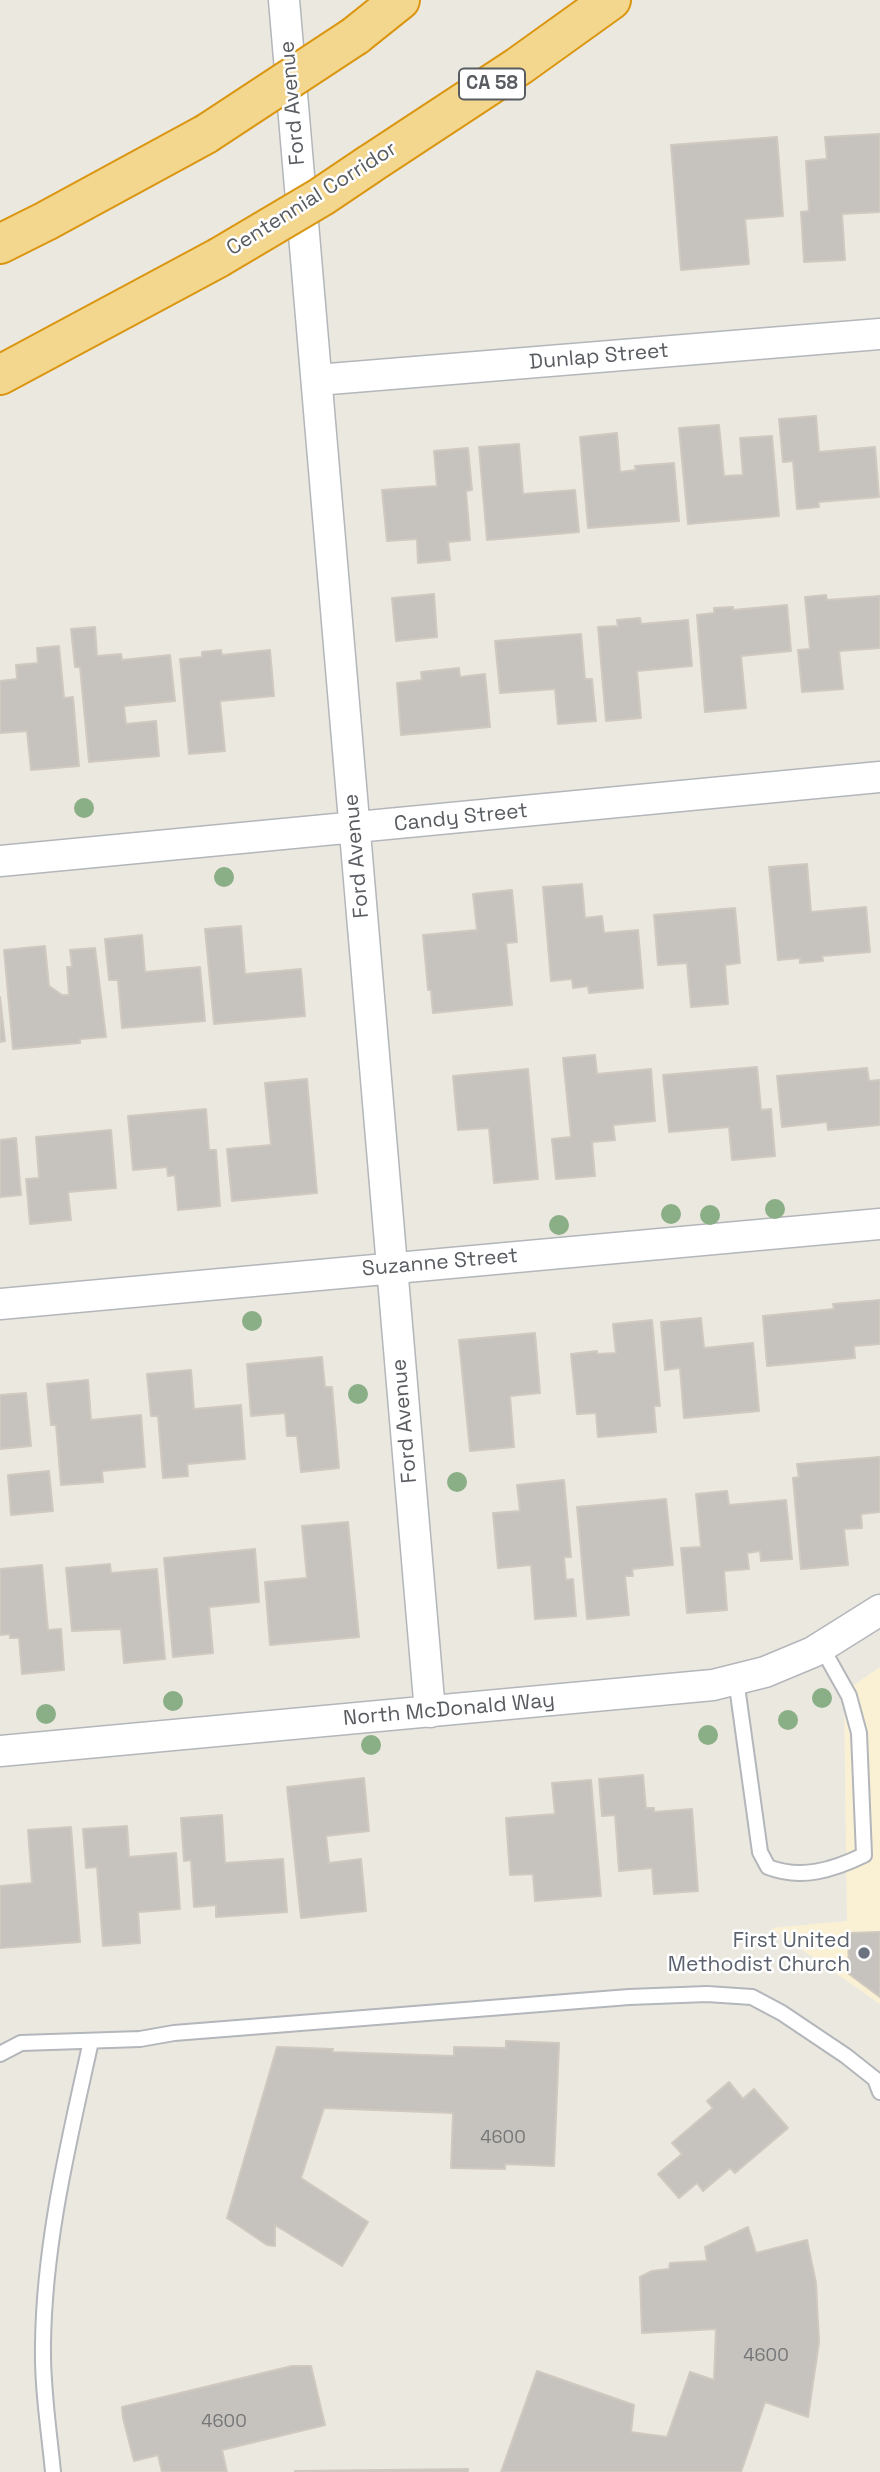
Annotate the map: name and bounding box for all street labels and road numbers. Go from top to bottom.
street label: Ford Avenue [275,40,311,166]
road number: CA 58 [459,68,525,100]
street label: Centennial Corridor [222,136,402,262]
street label: Dunlap Street [528,338,670,376]
street label: Ford Avenue [339,793,375,919]
street label: Candy Street [393,798,529,838]
street label: Suzanne Street [361,1244,519,1282]
street label: Ford Avenue [387,1358,423,1484]
street label: North McDonald Way [342,1688,556,1732]

